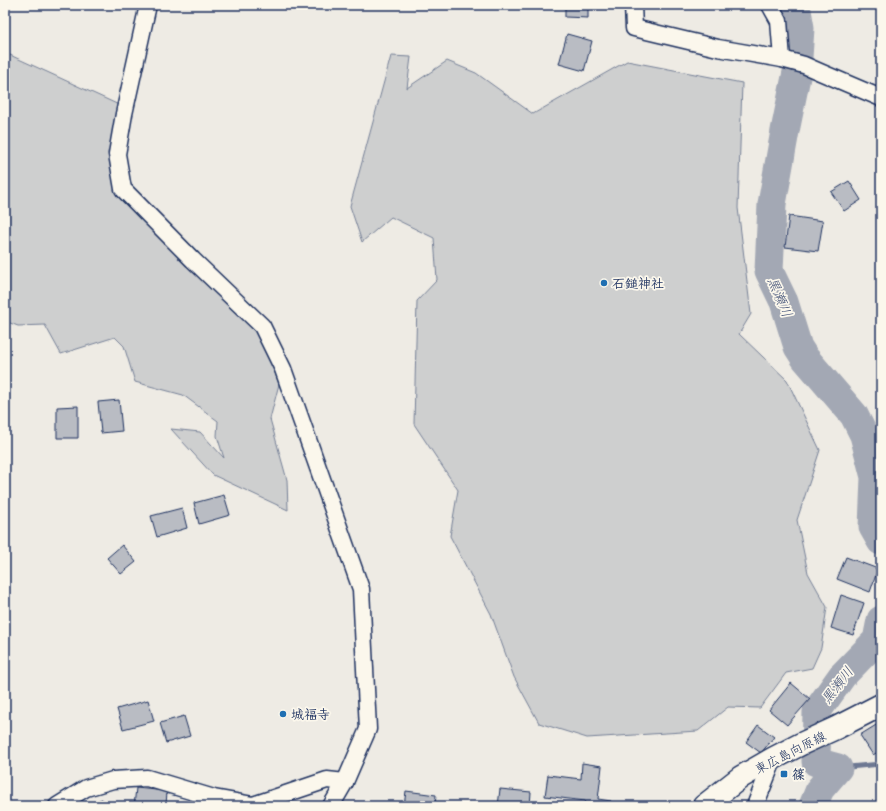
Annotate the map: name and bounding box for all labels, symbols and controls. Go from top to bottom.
place label: 石鎚神社 [612,274,664,292]
water label: 黒瀬川 [764,274,797,320]
marker: 石鎚神社 [599,278,609,288]
water label: 黒瀬川 [816,662,857,707]
place label: 城福寺 [291,705,330,723]
marker: 城福寺 [278,709,288,719]
street label: 東広島向原線 [751,726,830,778]
place label: 篠 [792,765,805,783]
marker: 篠 [779,769,789,779]

